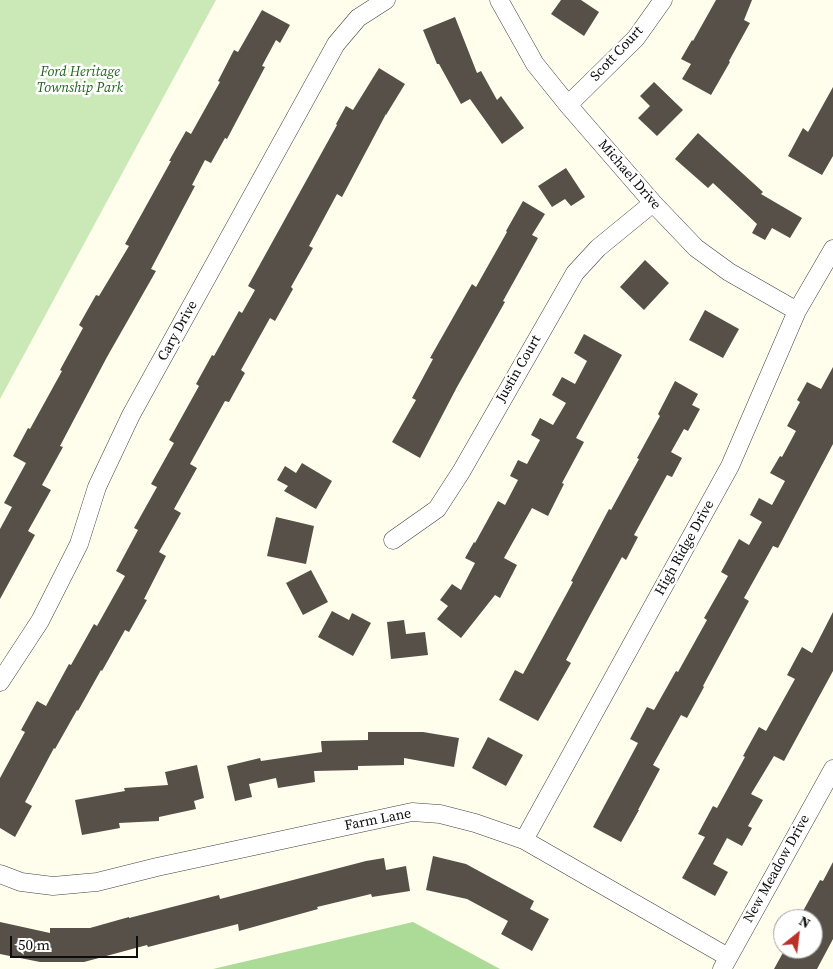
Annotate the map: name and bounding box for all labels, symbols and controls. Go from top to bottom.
street label: Scott Court [587,23,647,85]
park label: Ford Heritage Township Park [37,64,123,96]
street label: Michael Drive [594,137,664,213]
street label: Cary Drive [155,298,201,364]
street label: Justin Court [493,332,545,406]
street label: High Ridge Drive [652,497,718,599]
street label: Farm Lane [343,805,413,835]
street label: New Meadow Drive [740,812,814,926]
north arrow [773,909,823,959]
scale bar [12,926,140,958]
text: 50 m [18,934,50,955]

